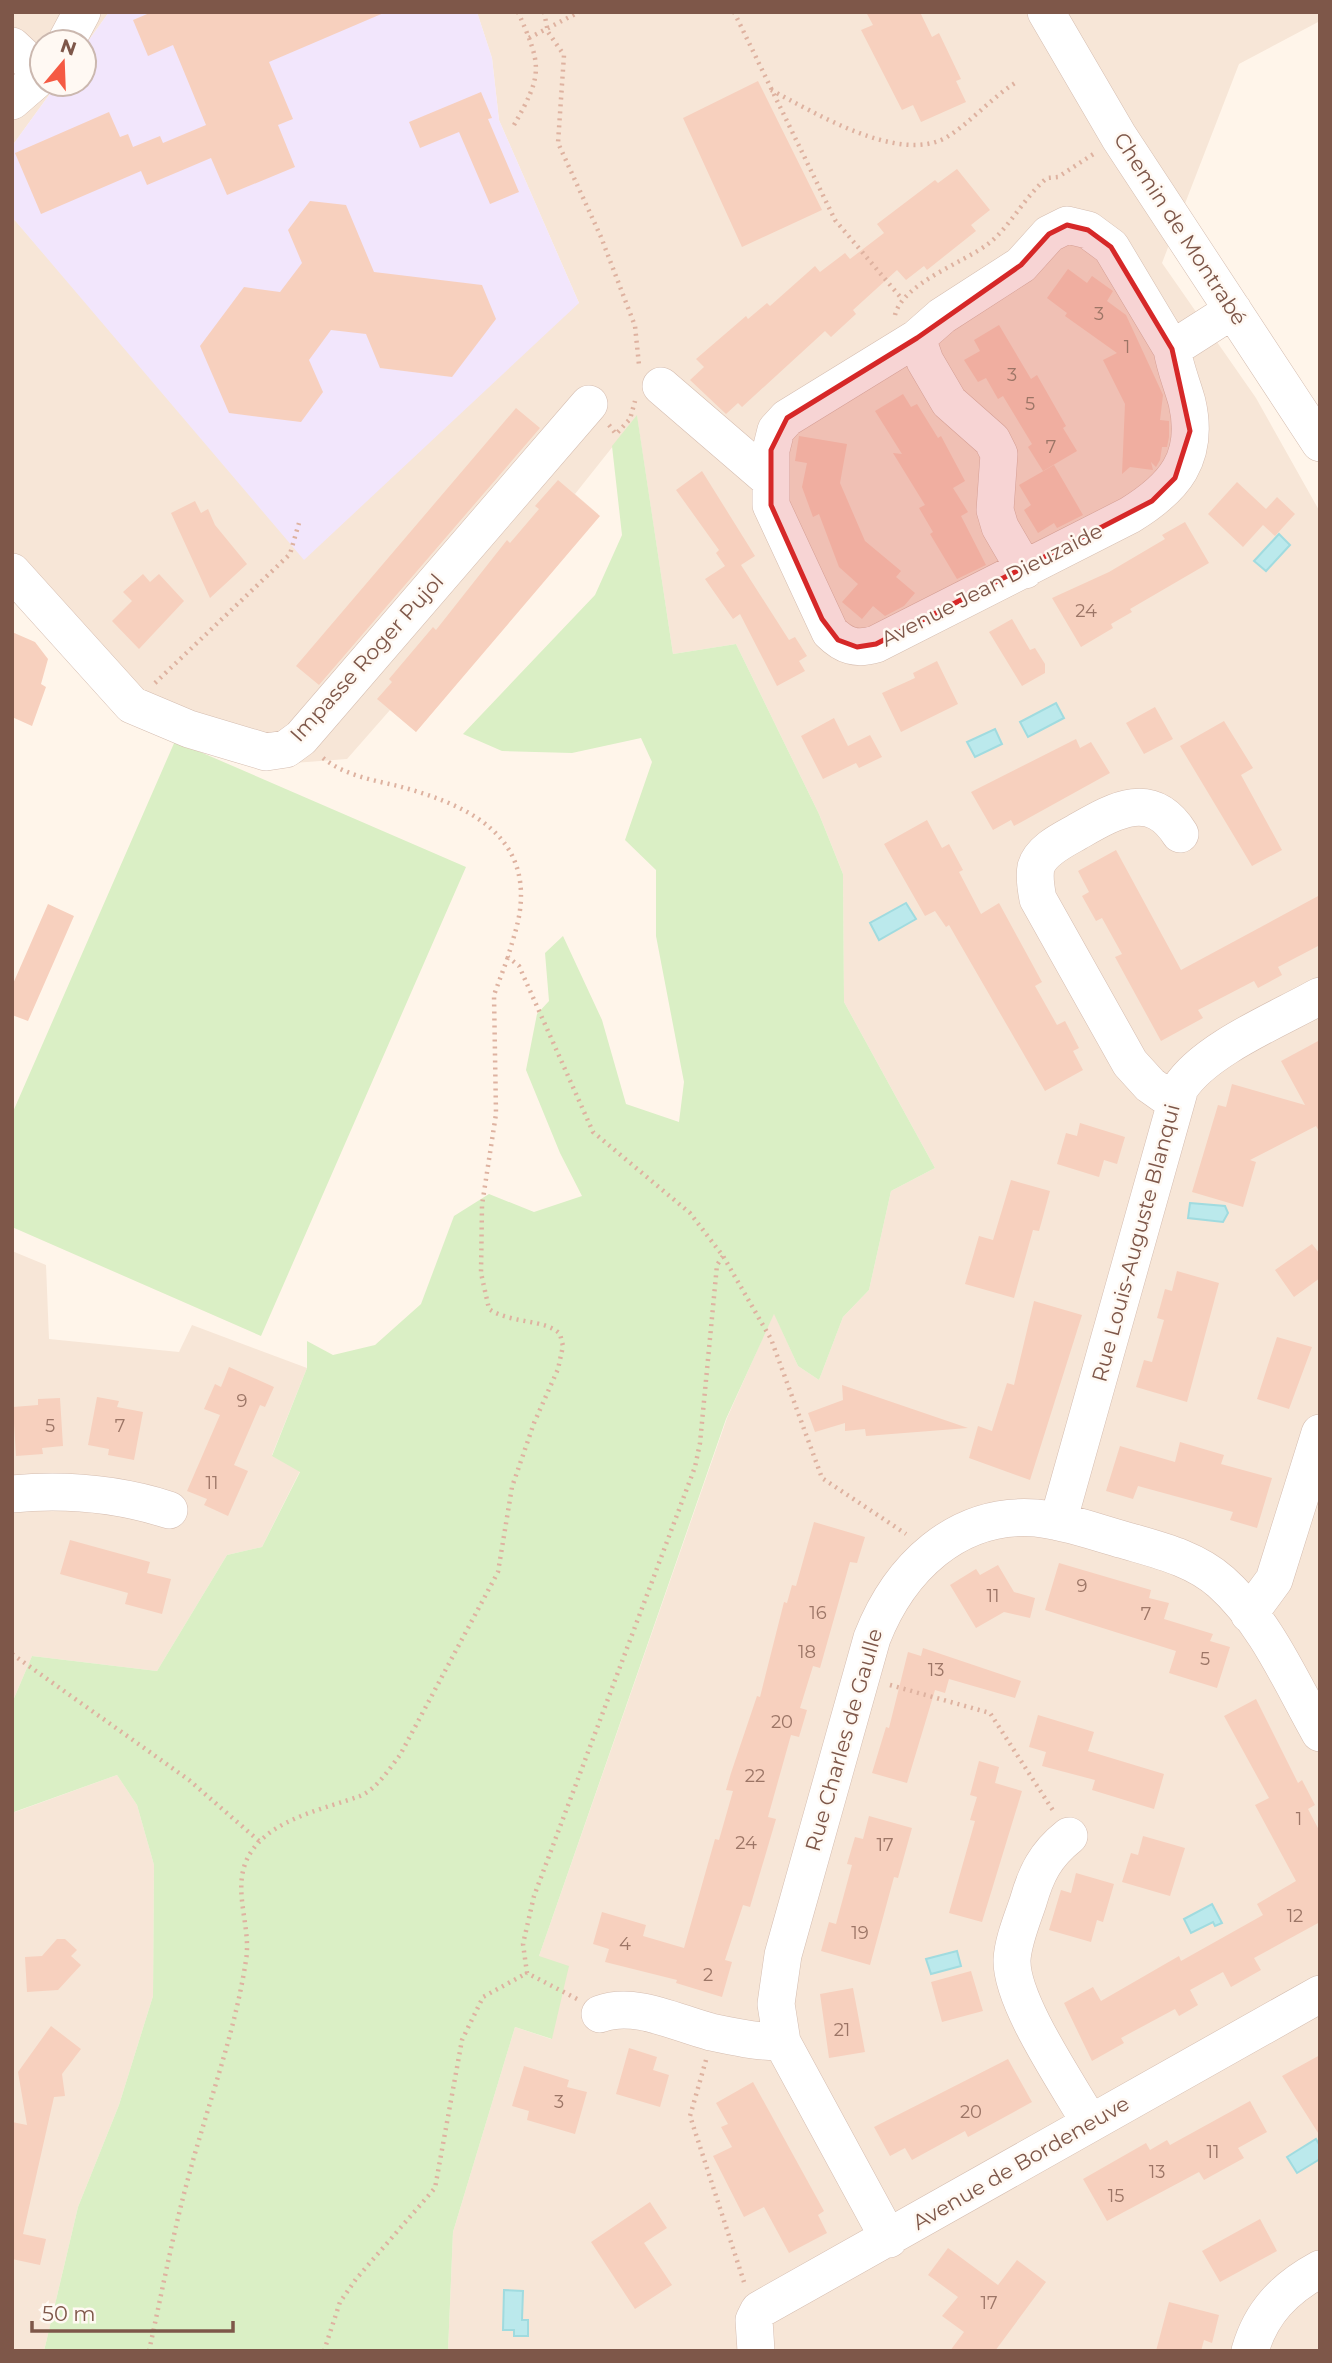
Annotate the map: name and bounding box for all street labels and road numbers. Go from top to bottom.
street label: Chemin de Montrabé [1109,128,1252,330]
street label: Avenue Jean Dieuzaide [877,518,1107,651]
street label: Impasse Roger Pujol [285,569,449,747]
street label: Rue Louis-Auguste Blanqui [1086,1101,1185,1385]
street label: Rue Charles de Gaulle [800,1626,887,1854]
street label: Avenue de Bordeneuve [908,2090,1134,2235]

